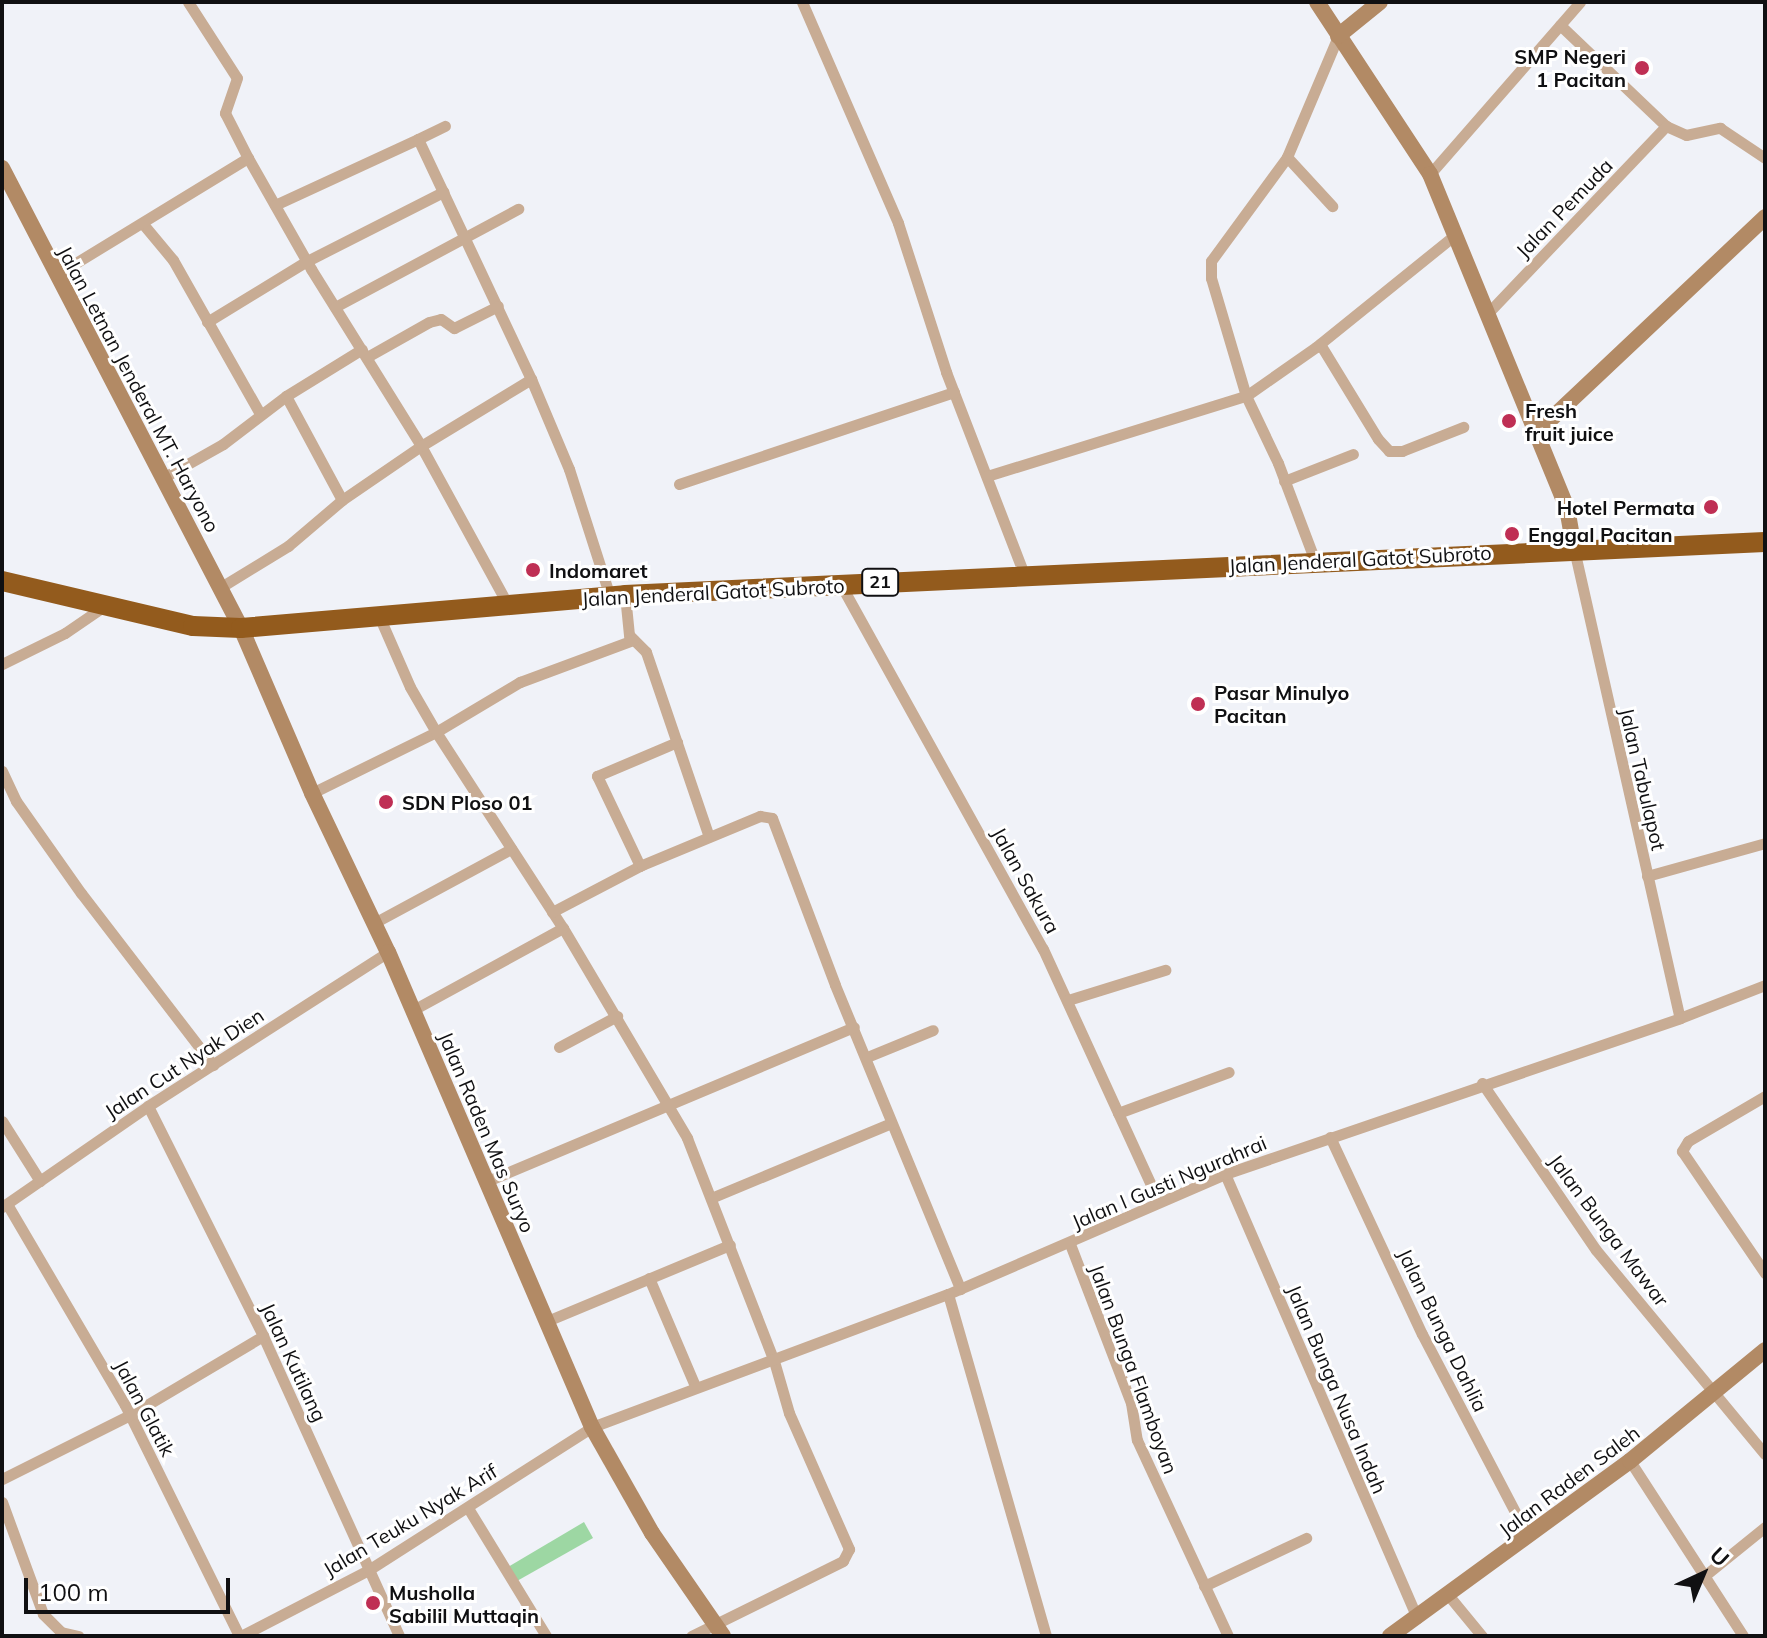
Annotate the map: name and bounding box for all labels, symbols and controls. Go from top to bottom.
place label: SMP Negeri 1 Pacitan [1514,44,1626,91]
marker: SMP Negeri 1 Pacitan [1633,59,1651,77]
street label: Jalan Pemuda [1511,153,1617,263]
street label: Jalan Letnan Jenderal MT. Haryono [53,242,225,536]
place label: Fresh fruit juice [1525,398,1614,445]
marker: Fresh fruit juice [1500,412,1518,430]
place label: Hotel Permata [1557,495,1695,519]
marker: Hotel Permata [1702,498,1720,516]
place label: Enggal Pacitan [1528,522,1673,546]
marker: Enggal Pacitan [1503,525,1521,543]
street label: Jalan Jenderal Gatot Subroto [1228,540,1492,578]
place label: Indomaret [549,558,648,582]
marker: Indomaret [524,561,542,579]
road number: 21 [860,568,900,596]
street label: Jalan Jenderal Gatot Subroto [581,573,845,611]
place label: Pasar Minulyo Pacitan [1214,680,1349,727]
marker: Pasar Minulyo Pacitan [1189,695,1207,713]
street label: Jalan Tabulapot [1615,705,1671,853]
place label: SDN Ploso 01 [402,790,532,814]
marker: SDN Ploso 01 [377,793,395,811]
street label: Jalan Sakura [987,823,1065,937]
street label: Jalan Cut Nyak Dien [100,1003,268,1123]
street label: Jalan Raden Mas Suryo [434,1028,540,1236]
street label: Jalan I Gusti Ngurahrai [1068,1130,1270,1234]
street label: Jalan Bunga Mawar [1544,1149,1674,1311]
street label: Jalan Bunga Dahlia [1393,1244,1493,1416]
street label: Jalan Bunga Flamboyan [1085,1261,1183,1477]
street label: Jalan Bunga Nusa Indah [1282,1281,1392,1497]
street label: Jalan Kutilang [256,1299,332,1425]
street label: Jalan Glatik [110,1356,180,1460]
street label: Jalan Raden Saleh [1494,1420,1644,1542]
street label: Jalan Teuku Nyak Arif [319,1459,501,1581]
north arrow [1663,1534,1743,1614]
text: U [1704,1541,1735,1572]
scale bar [28,1562,234,1612]
text: 100 m [38,1577,109,1607]
place label: Musholla Sabilil Muttaqin [389,1580,539,1627]
marker: Musholla Sabilil Muttaqin [364,1594,382,1612]

